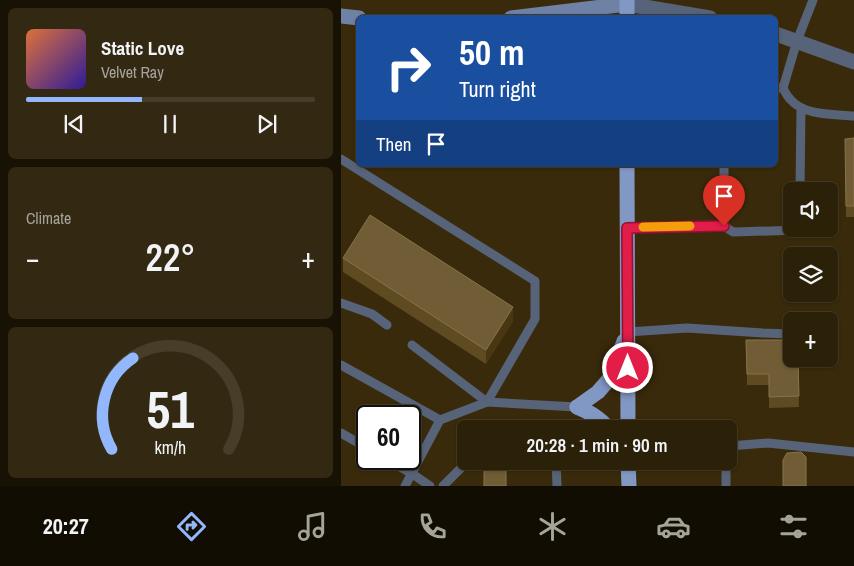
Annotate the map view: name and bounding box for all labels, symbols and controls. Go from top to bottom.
text: 50 m [459,29,524,76]
text: Static Love [101,35,184,61]
icon: right [376,35,441,100]
text: Velvet Ray [101,61,164,83]
text: Turn right [459,74,536,104]
icon: previous [60,110,88,138]
icon: pause [156,110,184,138]
icon: next [253,110,281,138]
icon: arrive [422,130,450,158]
text: Then [376,131,412,157]
pin [703,175,745,226]
icon: arrive [710,182,738,210]
map controls [783,182,838,367]
button: sound [783,182,838,237]
text: Climate [26,207,71,229]
text: 22° [146,232,195,283]
text: − [26,239,39,277]
text: + [302,239,315,277]
button: layers [783,247,838,302]
button: + [783,312,838,367]
position arrow [601,341,653,393]
text: 51 [147,374,194,444]
speed limit sign: 60 [356,405,421,470]
text: 20:28 · 1 min · 90 m [527,432,667,458]
text: km/h [155,436,186,460]
icon: directions [174,509,209,544]
icon: music [295,509,330,544]
icon: phone [415,509,450,544]
icon: climate [535,509,570,544]
icon: car [656,509,691,544]
icon: filters [776,509,811,544]
text: 20:27 [43,511,89,541]

